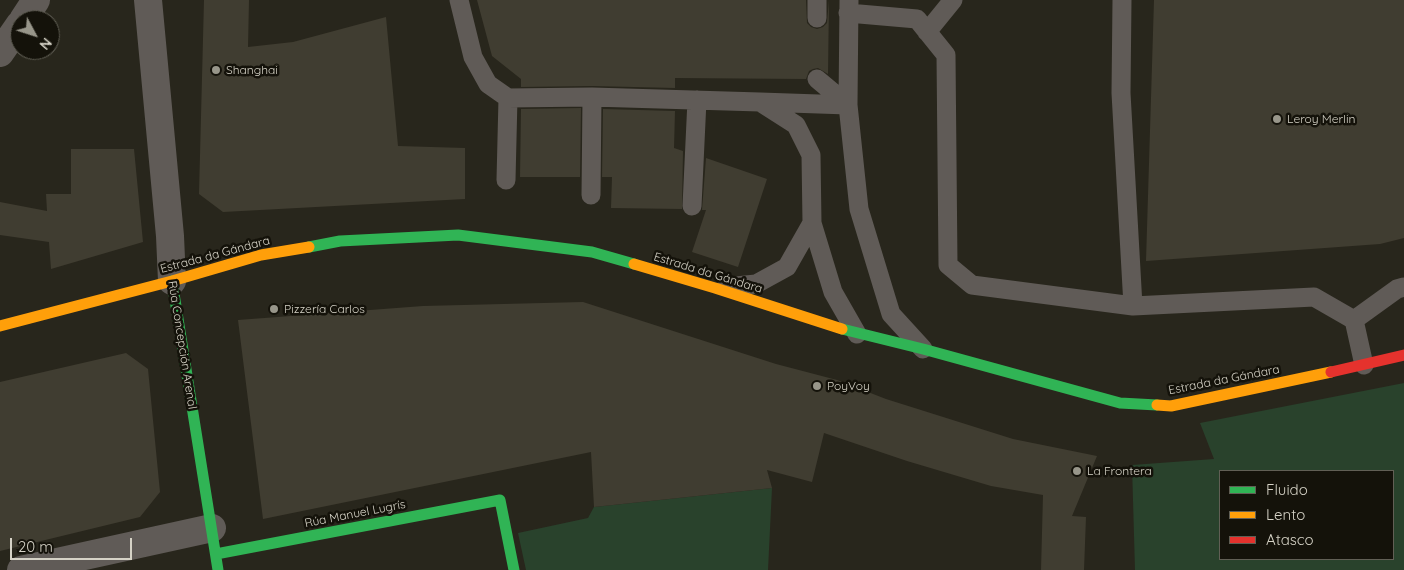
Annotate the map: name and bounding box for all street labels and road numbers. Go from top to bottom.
street label: Estrada da Gándara [159,233,271,277]
street label: Estrada da Gándara [652,250,764,296]
street label: Rúa Concepción Arenal [165,280,199,410]
street label: Estrada da Gándara [1167,362,1281,398]
street label: Rúa Manuel Lugrís [303,497,407,531]

